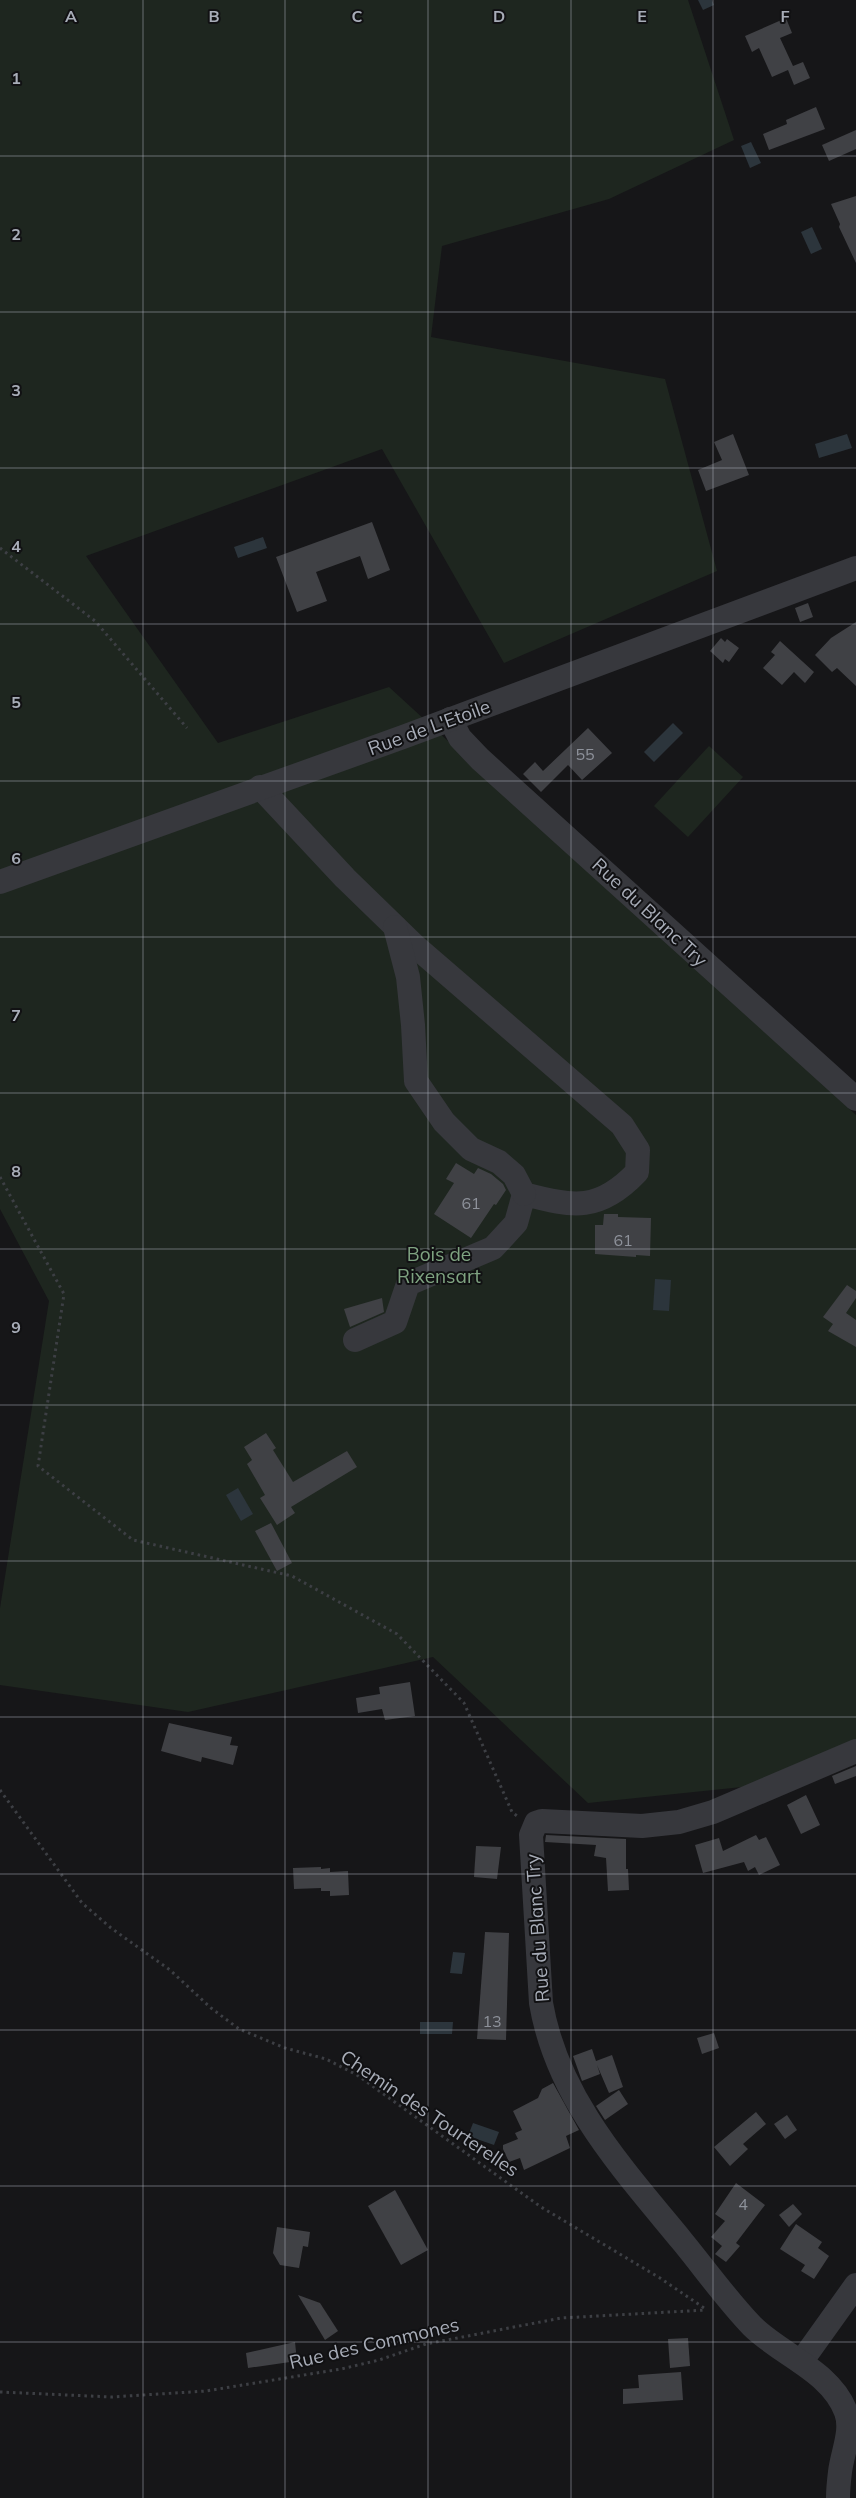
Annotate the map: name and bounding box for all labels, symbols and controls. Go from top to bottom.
text: A [65,6,77,26]
text: B [208,6,220,26]
text: C [352,6,363,26]
text: D [493,6,505,26]
text: E [637,6,647,26]
text: F [780,6,790,26]
text: 1 [11,68,21,88]
text: 2 [11,224,21,244]
text: 3 [11,380,21,400]
text: 4 [11,536,21,556]
text: 5 [11,692,21,712]
street label: Rue de L'Etoile [365,694,493,760]
house number: 55 [575,744,595,764]
text: 6 [11,848,21,868]
street label: Rue du Blanc Try [587,853,713,971]
text: 7 [11,1005,21,1025]
text: 8 [11,1161,21,1181]
house number: 61 [461,1193,481,1213]
house number: 61 [613,1230,633,1250]
park label: Bois de Rixensart [397,1242,481,1288]
text: 9 [11,1317,21,1337]
street label: Rue du Blanc Try [520,1853,554,2003]
house number: 13 [482,2011,502,2031]
street label: Chemin des Tourterelles [336,2044,524,2182]
house number: 4 [738,2194,748,2214]
street label: Rue des Commones [287,2312,461,2374]

